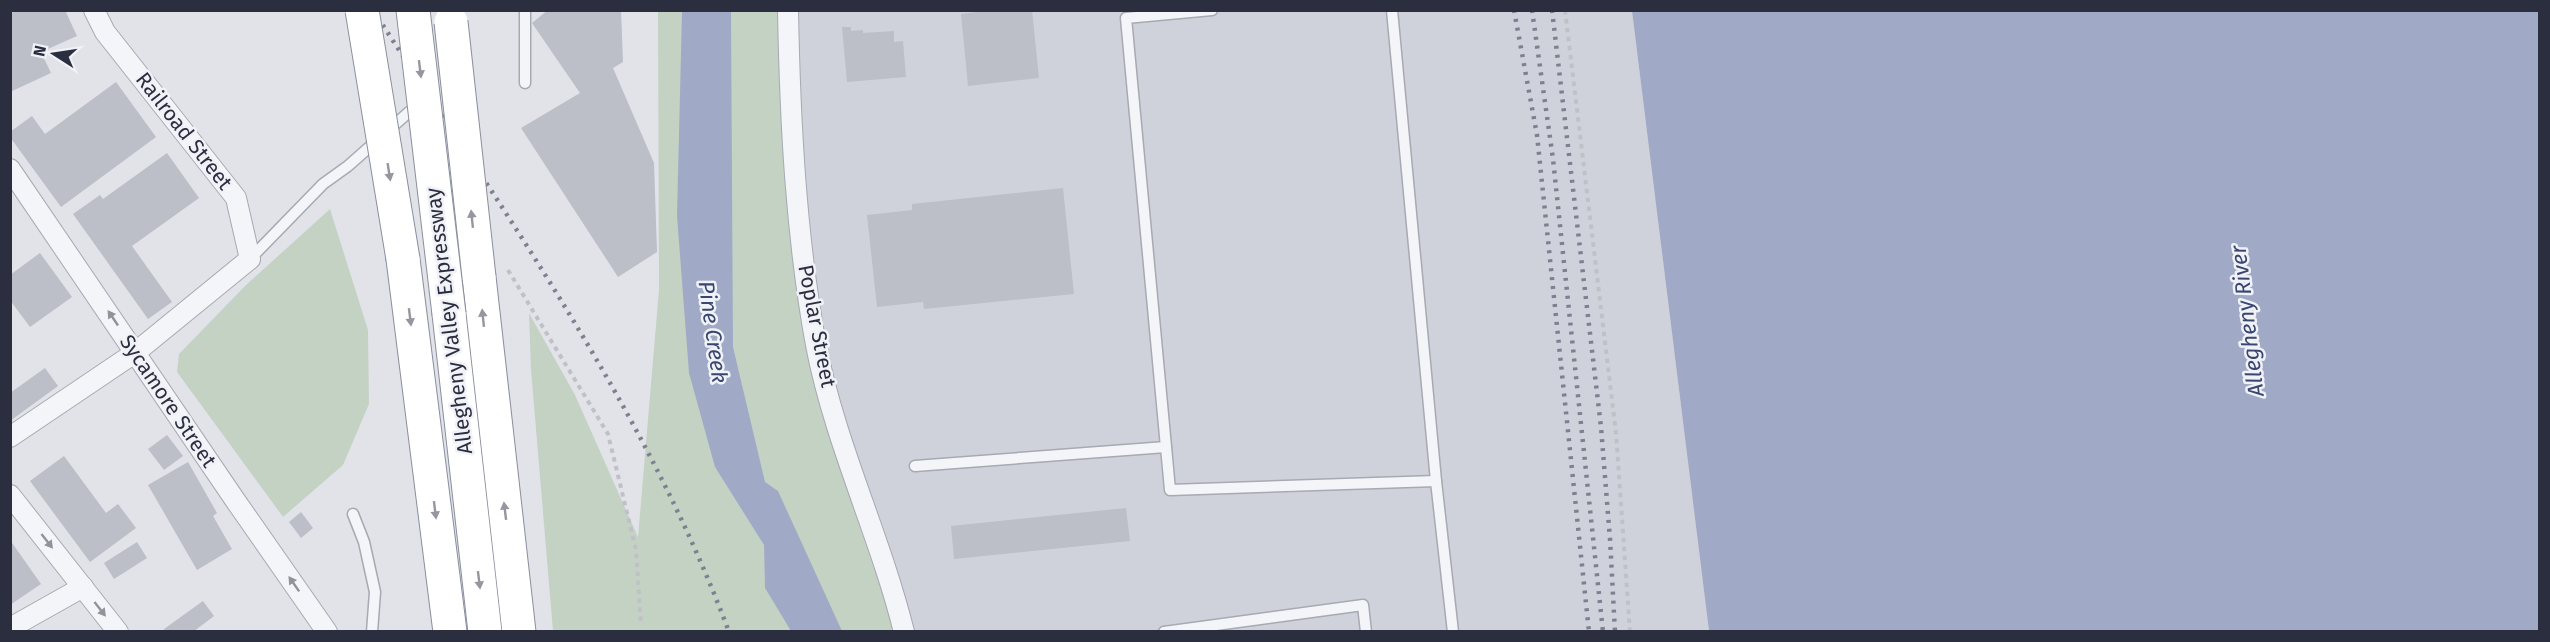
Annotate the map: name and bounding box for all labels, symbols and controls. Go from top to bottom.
north arrow [24,24,84,84]
text: N [29,44,50,58]
one-way arrow [415,59,424,78]
street label: Railroad Street [130,67,238,195]
one-way arrow [384,163,393,182]
street label: Allegheny Valley Expressway [420,186,478,456]
one-way arrow [468,209,477,228]
water label: Allegheny River [2224,243,2270,399]
street label: Poplar Street [792,262,842,390]
water label: Pine Creek [692,279,734,385]
one-way arrow [406,307,415,326]
one-way arrow [478,308,488,327]
one-way arrow [107,311,119,327]
street label: Sycamore Street [114,330,222,473]
one-way arrow [431,501,440,520]
one-way arrow [500,501,510,520]
one-way arrow [40,533,53,549]
one-way arrow [475,571,484,590]
one-way arrow [288,576,300,592]
one-way arrow [94,602,106,617]

